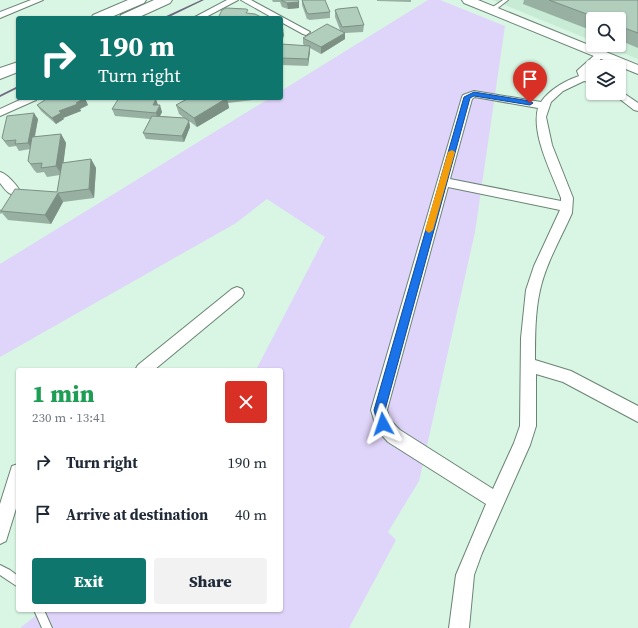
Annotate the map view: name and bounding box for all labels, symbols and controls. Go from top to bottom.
map controls [586,12,626,100]
button: search [586,12,626,52]
text: 190 m [98,27,175,65]
icon: right [32,32,84,84]
button: layers [586,60,626,100]
pin [513,62,547,103]
text: Turn right [98,63,180,88]
icon: arrive [519,68,541,90]
text: 1 min [32,377,95,410]
button: close [225,381,267,423]
position arrow [362,403,404,445]
text: 230 m · 13:41 [32,409,106,426]
icon: right [32,451,54,473]
text: Turn right [66,452,138,473]
text: 190 m [227,452,267,473]
icon: arrive [32,503,54,525]
text: Arrive at destination [66,504,208,525]
text: 40 m [235,504,267,525]
button: Exit [32,558,146,604]
button: Share [154,558,267,604]

